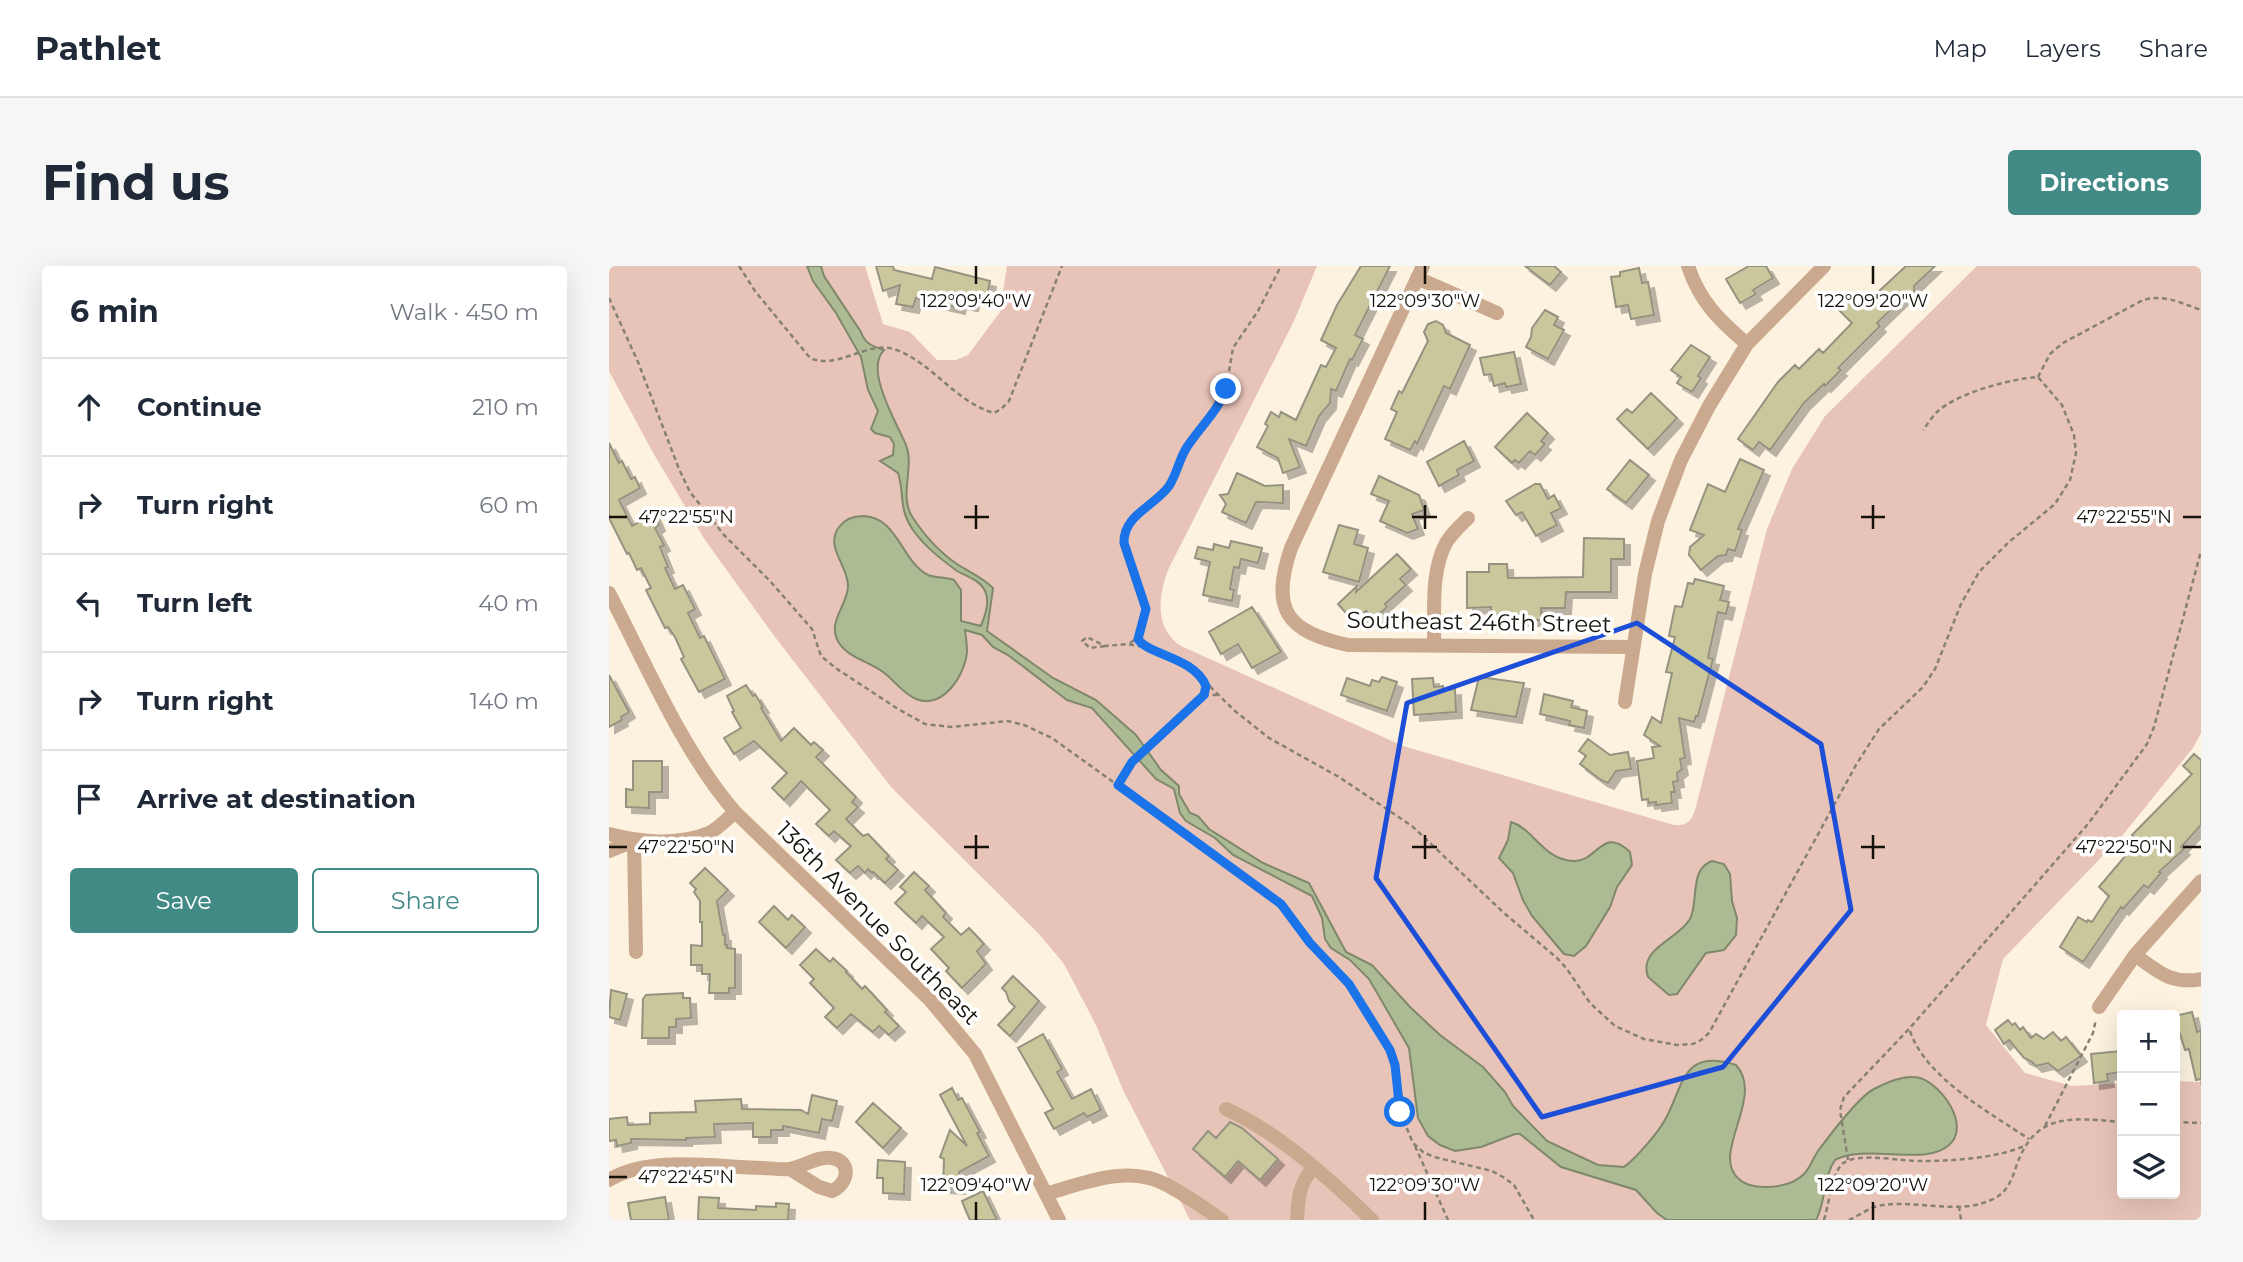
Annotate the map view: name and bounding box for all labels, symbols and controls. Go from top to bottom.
text: Pathlet [35,28,161,68]
text: Map [1933,34,1987,63]
text: Layers [2025,34,2101,63]
text: Share [2139,34,2208,63]
button: Directions [2008,150,2201,215]
text: Find us [42,153,230,212]
text: 122°09'40"W [920,290,1032,312]
text: 122°09'30"W [1370,290,1480,312]
text: 122°09'20"W [1818,290,1928,312]
text: 6 min [70,293,159,330]
text: Walk · 450 m [390,298,539,326]
route end [1210,373,1241,404]
icon: ahead [70,388,108,426]
text: Continue [137,391,262,423]
text: 210 m [472,393,539,421]
icon: right [70,486,108,524]
text: Turn right [137,489,273,521]
text: 60 m [479,491,539,519]
text: 47°22'55"N [638,506,734,528]
text: 47°22'55"N [2076,506,2172,528]
icon: left [70,584,108,622]
text: Turn left [137,587,253,619]
text: 40 m [478,589,539,617]
street label: Southeast 246th Street [1346,606,1612,638]
icon: right [70,682,108,720]
text: Turn right [137,685,273,717]
text: 140 m [470,687,539,715]
icon: arrive [70,780,108,818]
text: Arrive at destination [137,783,416,815]
street label: 136th Avenue Southeast [771,816,985,1030]
text: 47°22'50"N [637,836,735,858]
text: 47°22'50"N [2075,836,2173,858]
button: Save [70,868,298,933]
button: Share [312,868,539,933]
map controls [2117,1010,2180,1199]
button: + [2117,1010,2180,1073]
button: − [2117,1073,2180,1136]
route start [1384,1096,1415,1127]
button: layers [2117,1136,2180,1199]
text: 47°22'45"N [638,1166,734,1188]
text: 122°09'40"W [920,1174,1032,1196]
text: 122°09'30"W [1370,1174,1480,1196]
text: 122°09'20"W [1818,1174,1928,1196]

